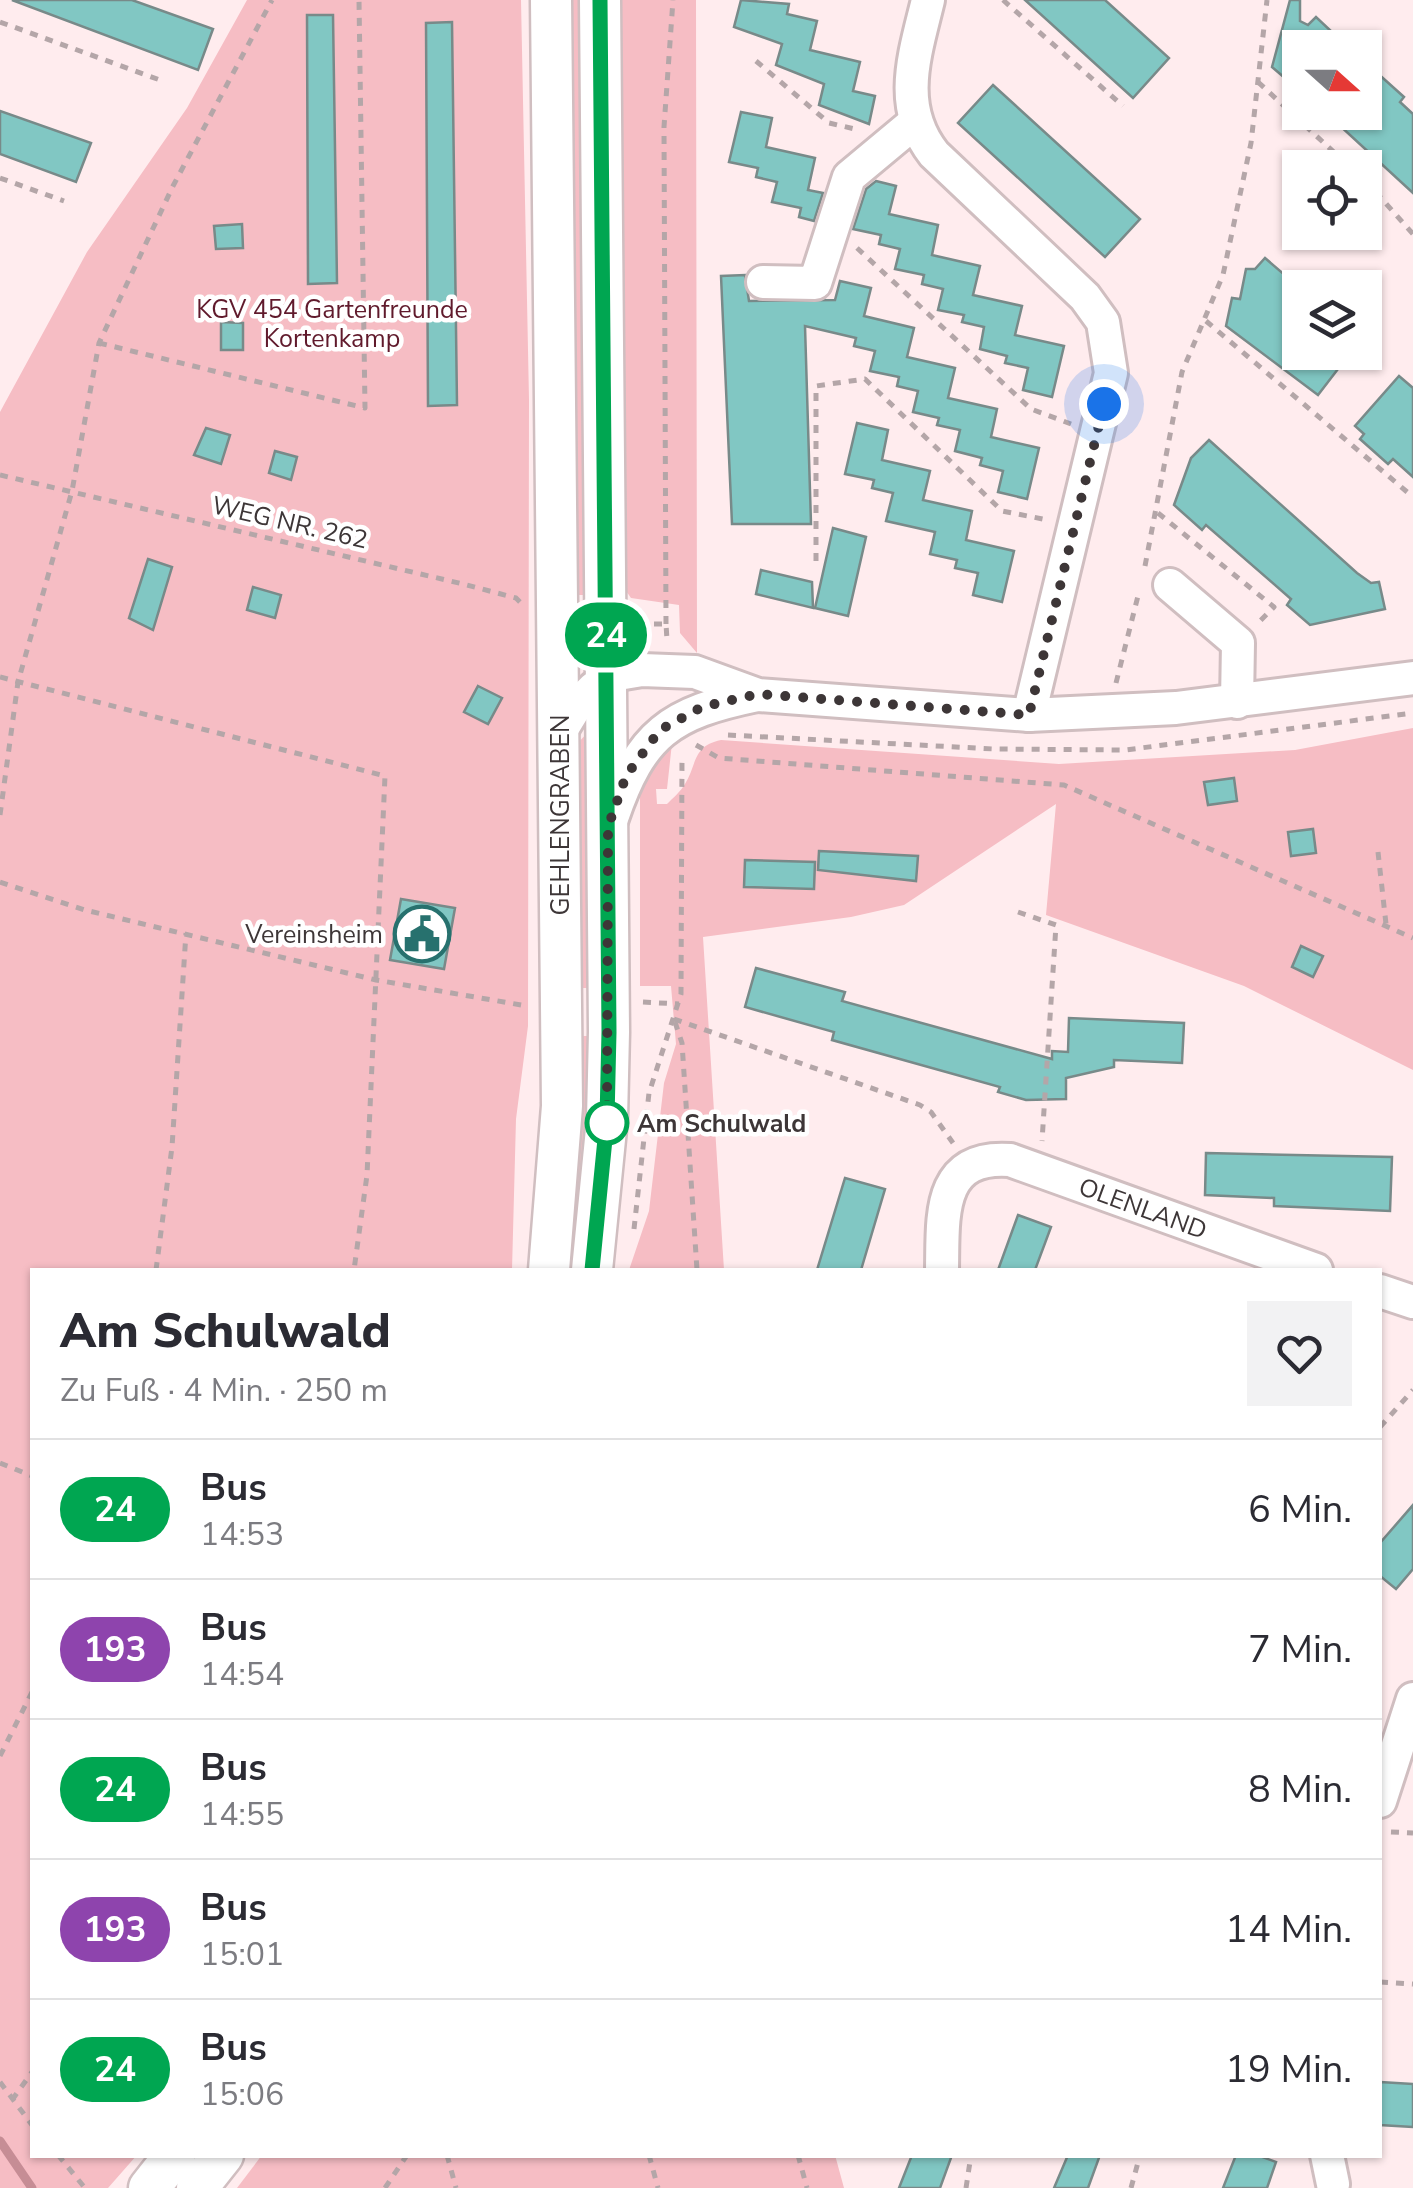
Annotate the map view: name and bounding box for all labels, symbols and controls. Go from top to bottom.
north arrow [1282,30,1382,130]
map controls [1282,30,1382,370]
button: locate [1282,150,1382,250]
button: layers [1282,270,1382,370]
park label: KGV 454 Gartenfreunde Kortenkamp [196,293,468,356]
your location [1079,379,1129,429]
street label: WEG NR. 262 [208,489,371,557]
line badge: 24 [561,602,651,668]
text: 24 [585,612,627,659]
street label: GEHLENGRABEN [544,714,578,916]
public building icon: Vereinsheim [392,904,452,964]
place label: Vereinsheim [244,918,383,952]
marker: Am Schulwald [586,1102,628,1144]
place label: Am Schulwald [637,1107,806,1141]
street label: OLENLAND [1074,1170,1212,1248]
text: Am Schulwald [60,1298,391,1364]
button: heart [1247,1301,1352,1406]
text: Zu Fuß · 4 Min. · 250 m [60,1369,388,1412]
text: Bus [200,1462,267,1513]
text: 6 Min. [1248,1484,1352,1535]
text: 24 [94,1486,136,1533]
text: 14:53 [200,1513,284,1556]
text: Bus [200,1602,267,1653]
text: 7 Min. [1248,1624,1352,1675]
text: 193 [83,1626,147,1673]
text: 14:54 [200,1653,284,1696]
text: Bus [200,1742,267,1793]
text: 8 Min. [1248,1764,1352,1815]
text: 24 [94,1766,136,1813]
text: 14:55 [200,1793,284,1836]
text: Bus [200,1882,267,1933]
text: 14 Min. [1225,1904,1352,1955]
text: 193 [83,1906,147,1953]
text: 15:01 [200,1933,284,1976]
text: Bus [200,2022,267,2073]
text: 19 Min. [1225,2044,1352,2095]
text: 24 [94,2046,136,2093]
text: 15:06 [200,2073,284,2116]

